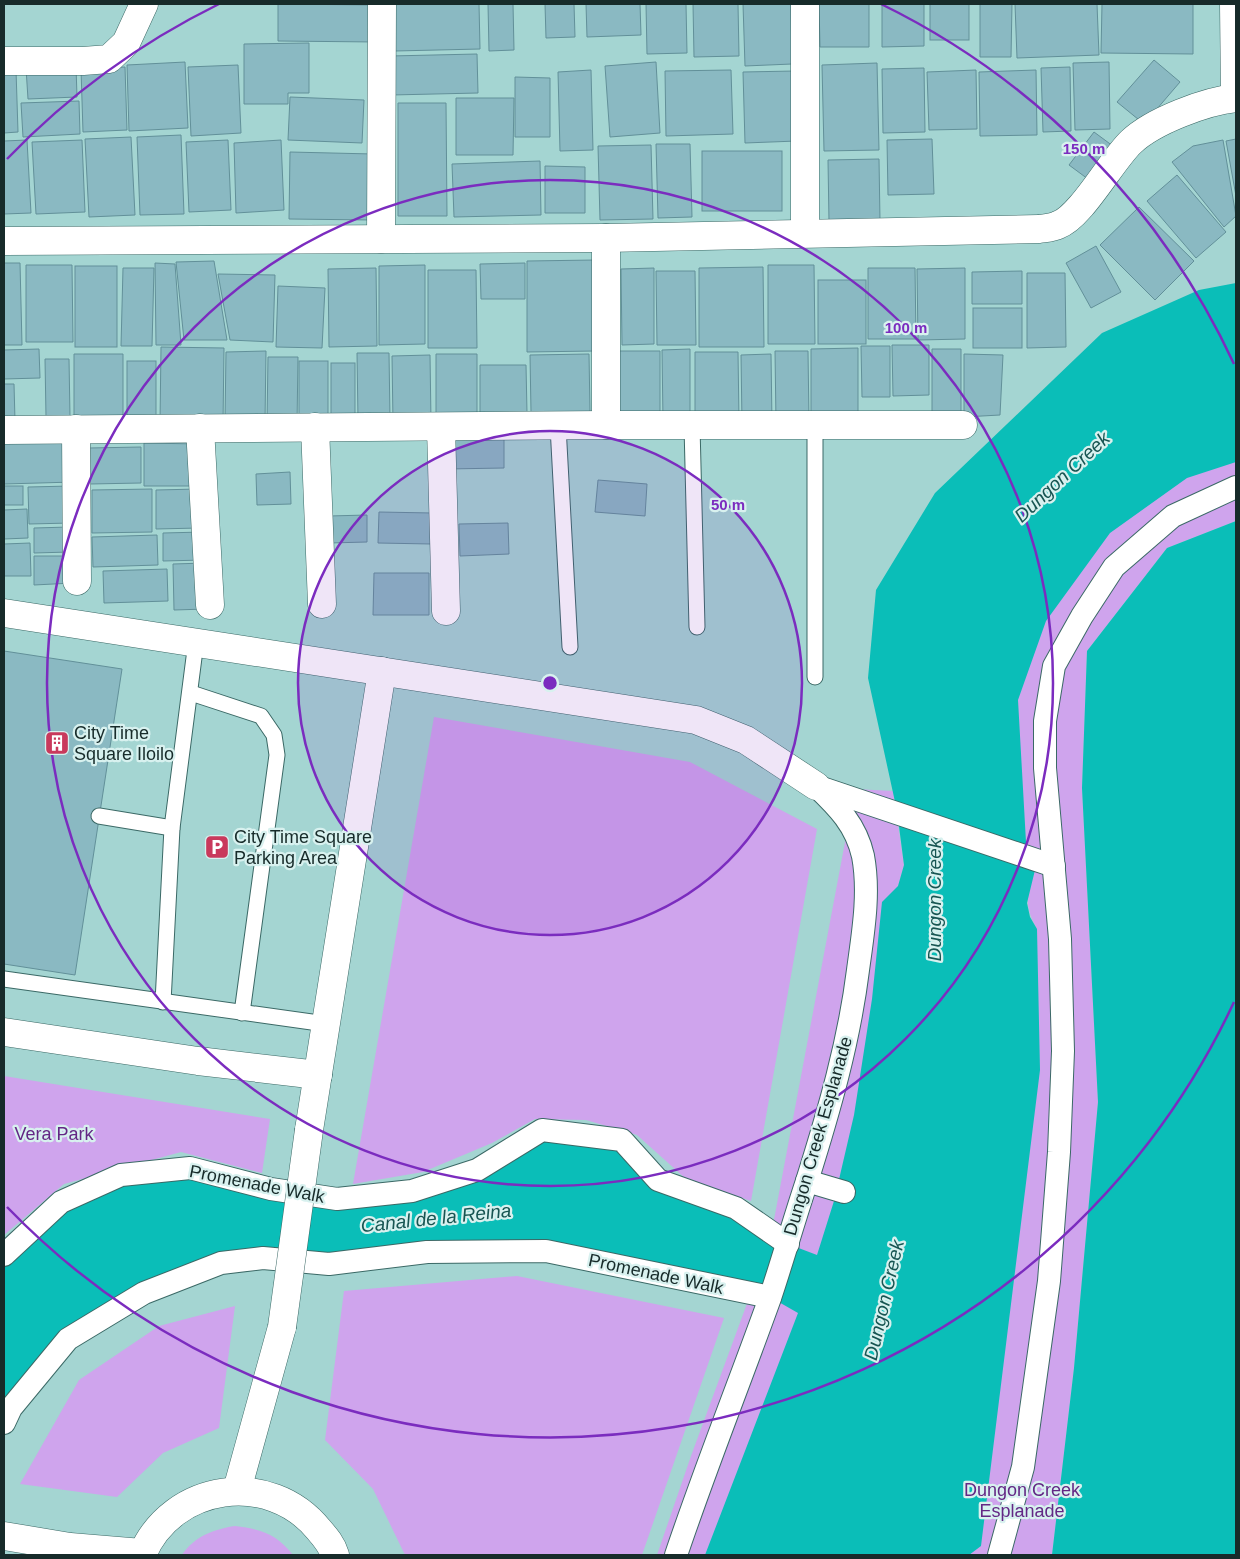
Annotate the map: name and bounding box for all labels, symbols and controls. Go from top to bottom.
text: 150 m [1063,140,1105,157]
text: 100 m [885,319,927,336]
water label: Dungon Creek [1010,427,1115,526]
text: 50 m [711,496,745,513]
centre of rings [541,674,559,692]
place label: City Time Square Iloilo [74,723,174,764]
building icon: City Time Square Iloilo [44,730,70,756]
place label: City Time Square Parking Area [234,827,372,868]
parking icon: City Time Square Parking Area [204,834,230,860]
water label: Dungon Creek [924,837,945,961]
street label: Dungon Creek Esplanade [780,1034,856,1238]
park label: Vera Park [14,1124,95,1144]
street label: Promenade Walk [188,1161,327,1207]
water label: Canal de la Reina [360,1200,512,1236]
water label: Dungon Creek [860,1236,908,1362]
street label: Promenade Walk [587,1250,726,1298]
park label: Dungon Creek Esplanade [964,1480,1081,1521]

